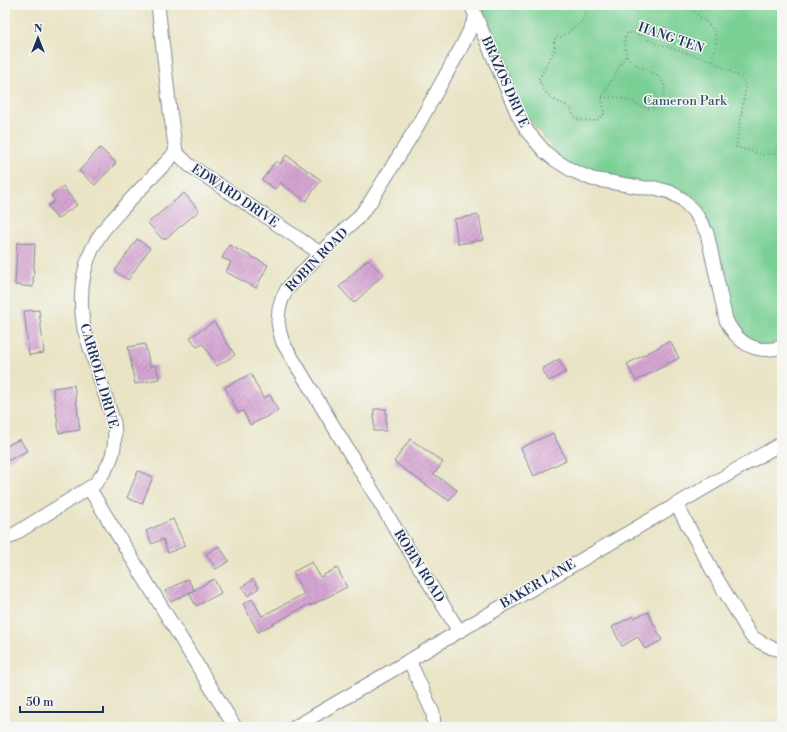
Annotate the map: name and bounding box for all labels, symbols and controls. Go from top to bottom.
north arrow [18,18,58,58]
street label: HANG TEN [636,19,706,57]
text: N [34,22,43,36]
street label: BRAZOS DRIVE [477,33,532,130]
park label: Cameron Park [643,93,728,109]
street label: EDWARD DRIVE [188,161,282,231]
street label: ROBIN ROAD [282,225,352,295]
street label: CARROLL DRIVE [76,322,122,430]
street label: ROBIN ROAD [390,527,448,605]
street label: BAKER LANE [497,556,579,613]
scale bar [20,688,103,714]
text: 50 m [26,695,54,710]

